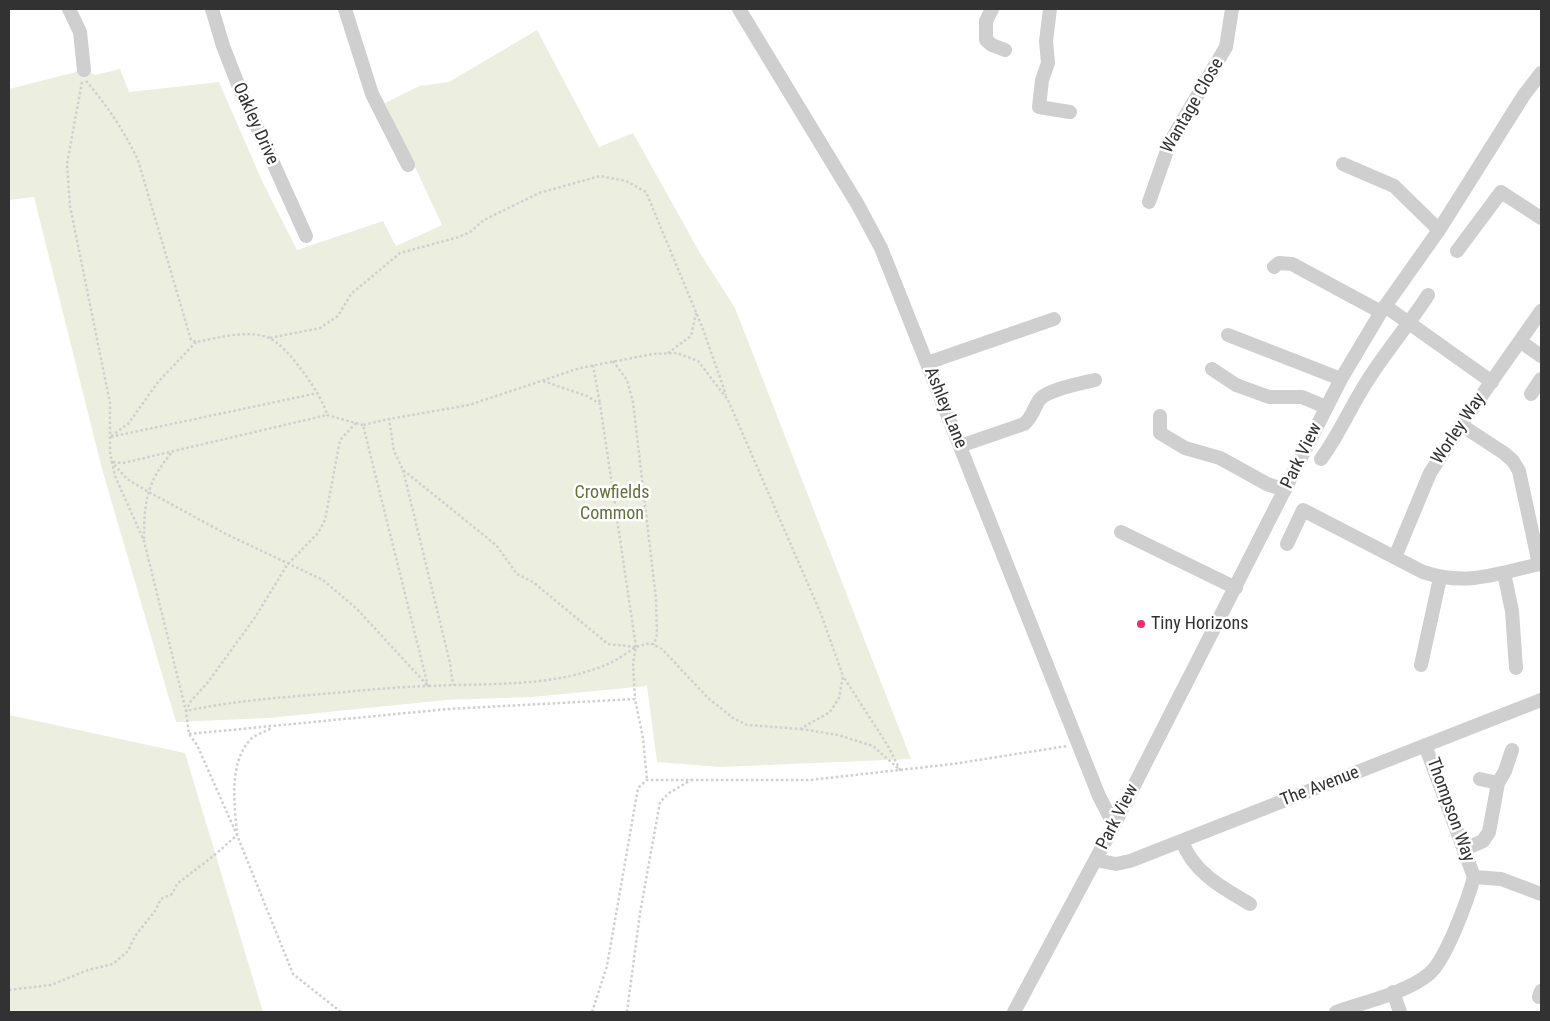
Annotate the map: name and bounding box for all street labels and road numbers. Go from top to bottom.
street label: Wantage Close [1157,55,1229,157]
street label: Oakley Drive [227,80,283,168]
street label: Ashley Lane [919,364,971,452]
street label: Worley Way [1427,389,1491,469]
street label: Park View [1277,420,1327,492]
street label: Thompson Way [1421,755,1479,865]
street label: The Avenue [1278,762,1362,812]
street label: Park View [1092,781,1144,853]

